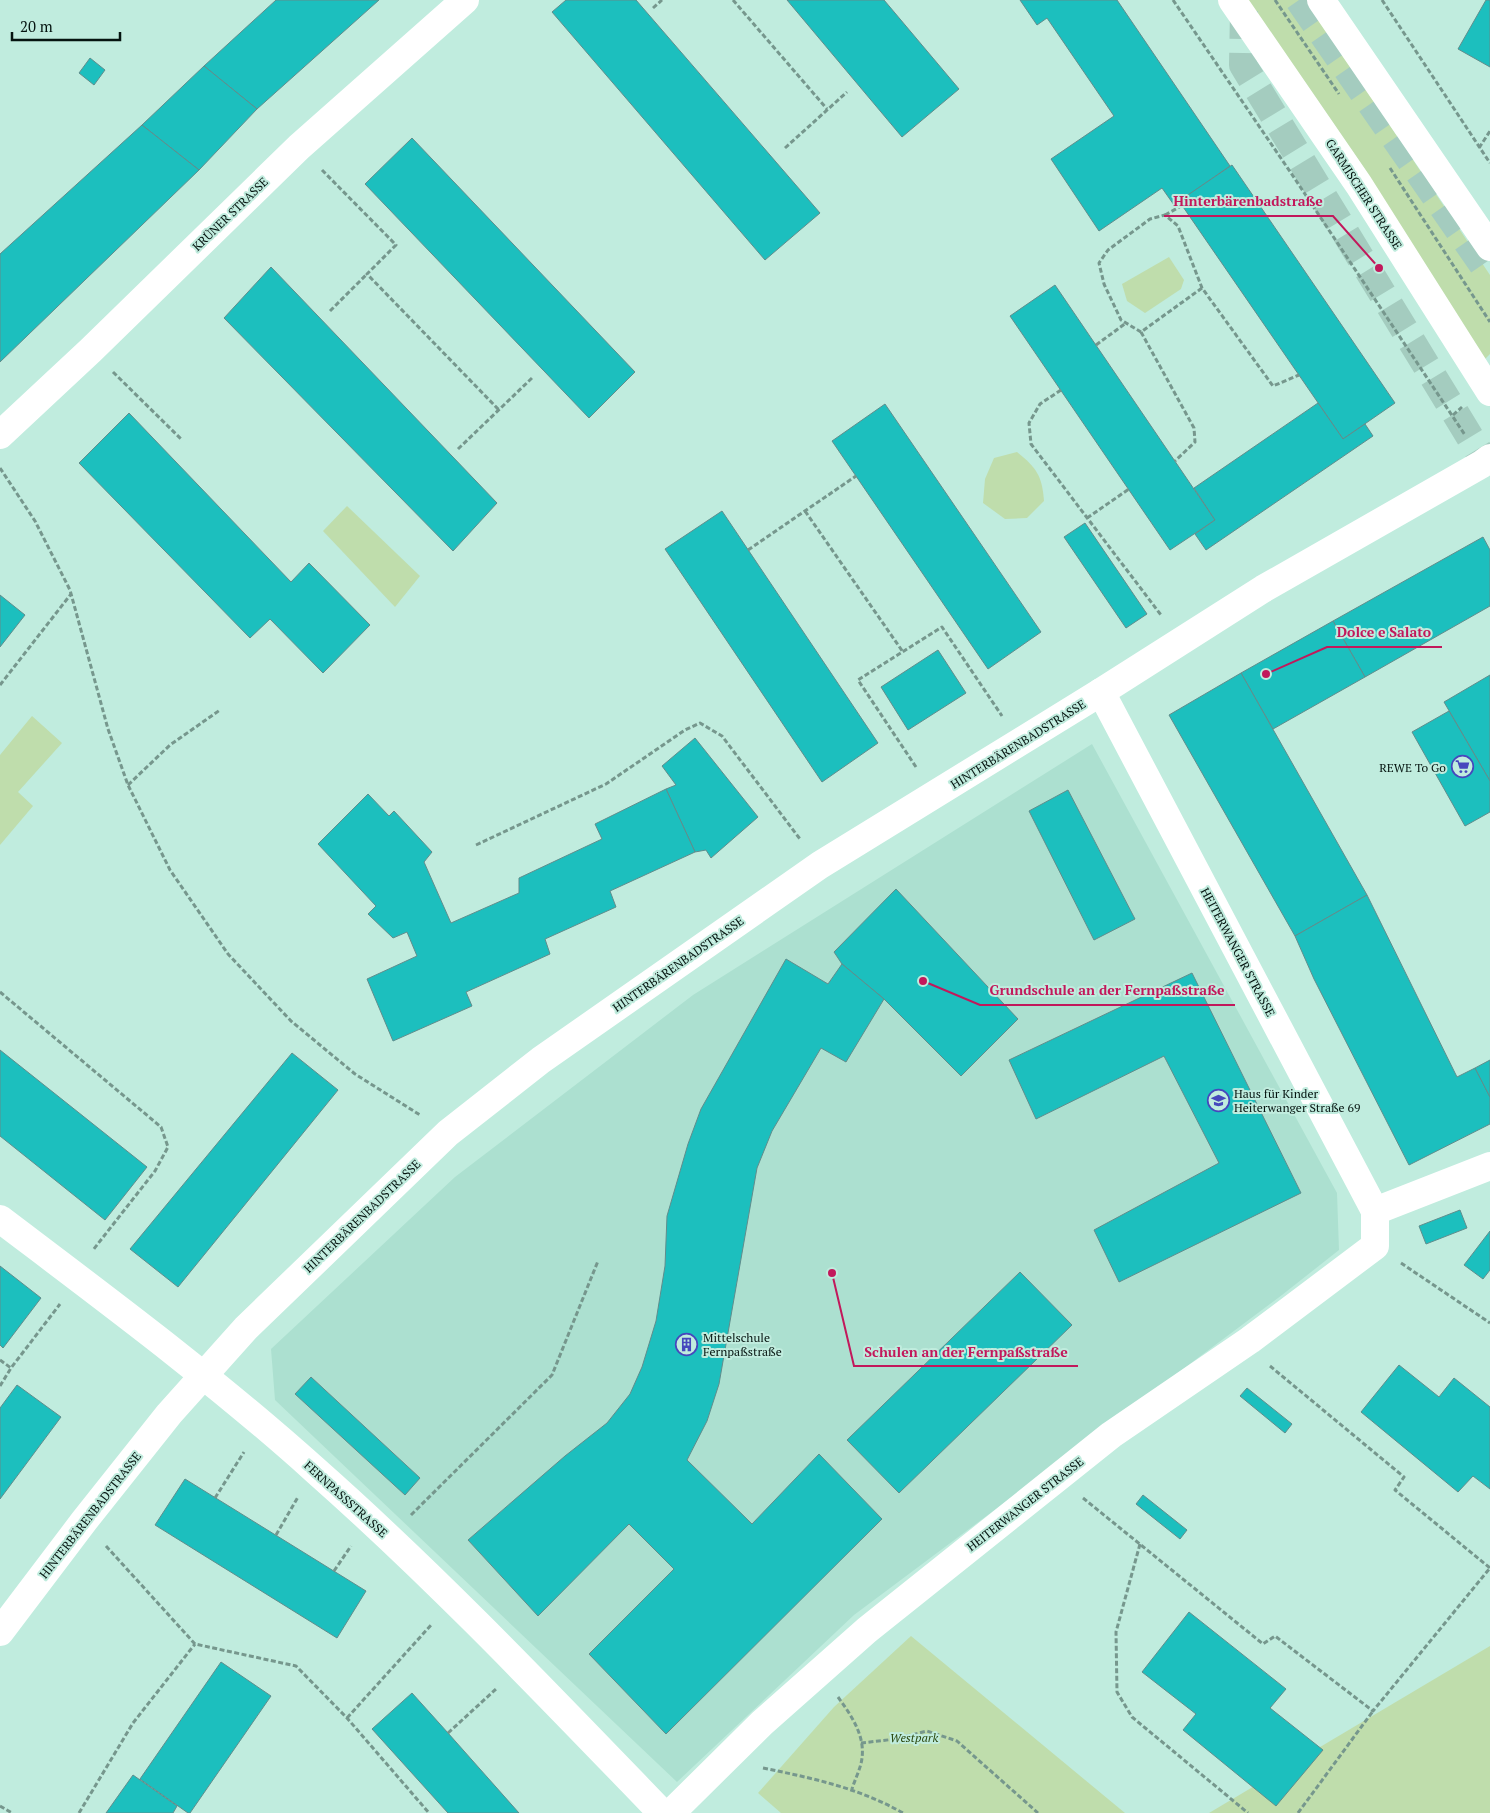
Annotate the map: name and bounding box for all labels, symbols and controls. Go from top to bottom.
scale bar [12,10,120,42]
text: 20 m [20,16,53,36]
street label: GARMISCHER STRASSE [1323,136,1405,252]
street label: KRÜNER STRASSE [189,174,271,254]
callout: Hinterbärenbadstraße [1164,187,1333,216]
text: Hinterbärenbadstraße [1173,191,1323,210]
callout: Dolce e Salato [1327,618,1442,647]
text: Dolce e Salato [1337,622,1431,641]
street label: HINTERBÄRENBADSTRASSE [948,696,1088,792]
supermarket icon: REWE To Go [1450,755,1474,779]
place label: REWE To Go [1379,760,1446,775]
street label: HEITERWANGER STRASSE [1198,885,1278,1019]
street label: HINTERBÄRENBADSTRASSE [610,913,746,1015]
callout: Grundschule an der Fernpaßstraße [980,976,1235,1005]
text: Grundschule an der Fernpaßstraße [990,980,1225,999]
place label: Haus für Kinder Heiterwanger Straße 69 [1234,1086,1360,1115]
school or university icon: Haus für Kinder Heiterwanger Straße 69 [1206,1088,1230,1112]
street label: HINTERBÄRENBADSTRASSE [301,1156,423,1276]
place label: Mittelschule Fernpaßstraße [703,1330,782,1359]
building icon: Mittelschule Fernpaßstraße [675,1332,699,1356]
callout: Schulen an der Fernpaßstraße [854,1337,1078,1366]
text: Schulen an der Fernpaßstraße [864,1342,1068,1361]
street label: HINTERBÄRENBADSTRASSE [36,1449,144,1581]
street label: HEITERWANGER STRASSE [964,1454,1086,1554]
street label: FERNPASSSTRASSE [301,1458,391,1540]
park label: Westpark [890,1730,938,1745]

